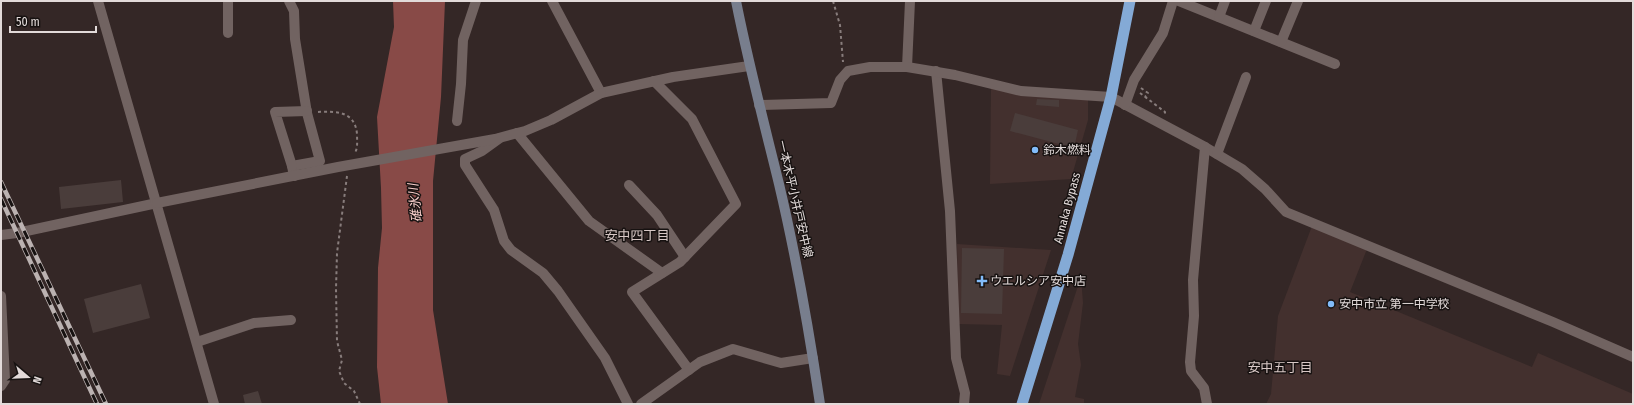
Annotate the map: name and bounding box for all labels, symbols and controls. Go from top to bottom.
scale bar [10,8,96,34]
text: 50 m [16,15,40,29]
street label: 一本木平小井戸安中線 [775,139,815,259]
place label: 鈴木燃料 [1043,143,1091,157]
marker: 鈴木燃料 [1030,145,1040,155]
street label: Annaka Bypass [1051,171,1083,245]
water label: 碓氷川 [405,181,424,223]
district label: 安中四丁目 [604,228,670,243]
place label: ウエルシア安中店 [990,274,1086,288]
marker: ウエルシア安中店 [977,276,987,286]
place label: 安中市立 第一中学校 [1339,297,1450,311]
marker: 安中市立 第一中学校 [1326,299,1336,309]
north arrow [8,357,48,397]
district label: 安中五丁目 [1247,360,1313,375]
text: N [30,375,44,385]

